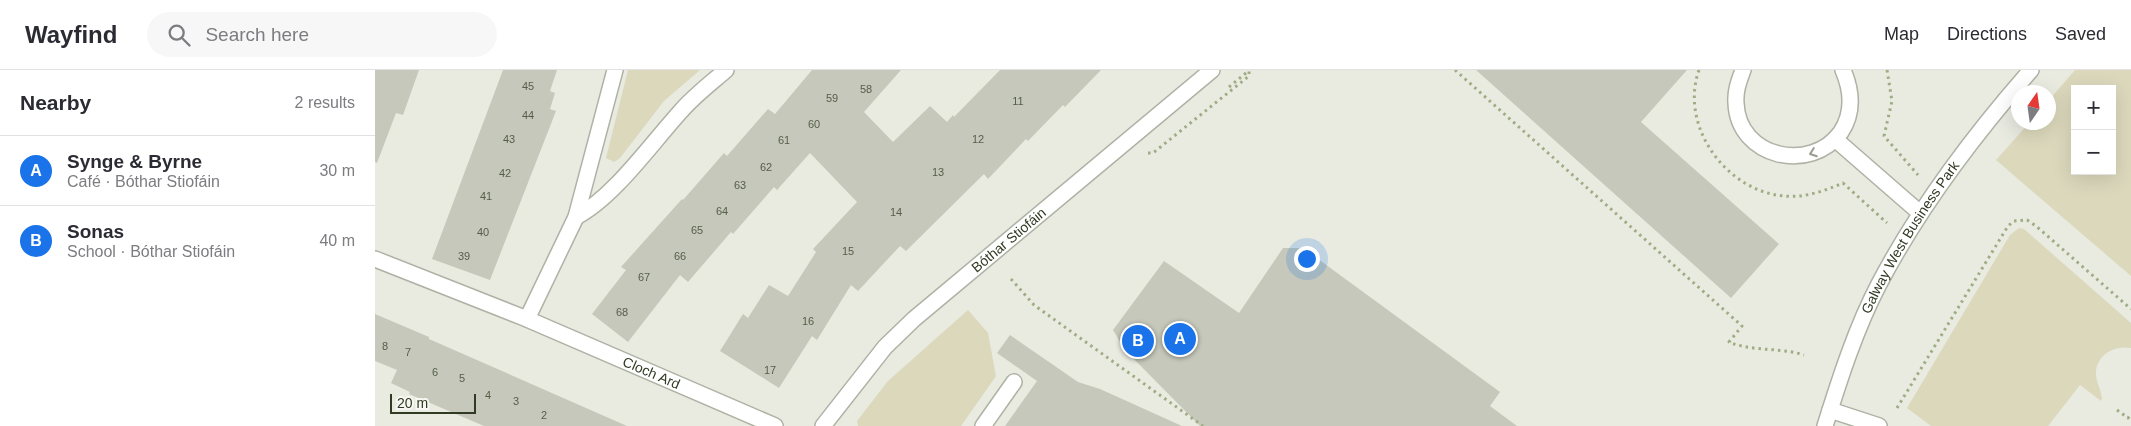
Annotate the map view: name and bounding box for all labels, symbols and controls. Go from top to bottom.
search box [147,12,497,57]
text: Wayfind [25,21,117,48]
icon: search [165,21,193,49]
text: Search here [205,24,309,45]
text: Map [1884,24,1919,44]
text: Directions [1947,24,2027,44]
text: Saved [2055,24,2106,44]
house number: 45 [522,80,534,92]
house number: 58 [860,83,872,95]
north arrow [2011,85,2056,130]
map controls [2071,85,2116,175]
button: + [2071,85,2116,130]
text: Nearby [20,91,91,114]
house number: 59 [826,92,838,104]
text: 2 results [295,94,355,111]
house number: 11 [1012,95,1024,107]
house number: 44 [522,109,534,121]
house number: 60 [808,118,820,130]
button: − [2071,130,2116,175]
house number: 43 [503,133,515,145]
house number: 12 [972,133,984,145]
house number: 61 [778,134,790,146]
one-way arrow [1810,147,1818,157]
text: Synge & Byrne [67,151,202,172]
street label: Galway West Business Park [1858,157,1963,316]
house number: 62 [760,161,772,173]
text: A [30,162,42,179]
text: 30 m [319,162,355,179]
house number: 13 [932,166,944,178]
house number: 42 [499,167,511,179]
text: Café · Bóthar Stiofáin [67,173,220,190]
house number: 63 [734,179,746,191]
house number: 41 [480,190,492,202]
street label: Bóthar Stiofáin [968,204,1049,276]
house number: 64 [716,205,728,217]
house number: 14 [890,206,902,218]
text: Sonas [67,221,124,242]
house number: 65 [691,224,703,236]
house number: 40 [477,226,489,238]
text: B [30,232,42,249]
text: 40 m [319,232,355,249]
text: School · Bóthar Stiofáin [67,243,235,260]
house number: 15 [842,245,854,257]
your location [1294,246,1320,272]
house number: 39 [458,250,470,262]
house number: 66 [674,250,686,262]
house number: 67 [638,271,650,283]
house number: 68 [616,306,628,318]
house number: 16 [802,315,814,327]
pin: A [1164,320,1196,358]
pin: B [1122,322,1154,360]
house number: 8 [382,340,388,352]
house number: 7 [405,346,411,358]
street label: Cloch Ard [620,353,683,392]
house number: 17 [764,364,776,376]
house number: 6 [432,366,438,378]
house number: 5 [459,372,465,384]
house number: 4 [485,389,491,401]
scale bar [390,391,476,414]
text: 20 m [397,395,428,411]
house number: 3 [513,395,519,407]
house number: 2 [541,409,547,421]

